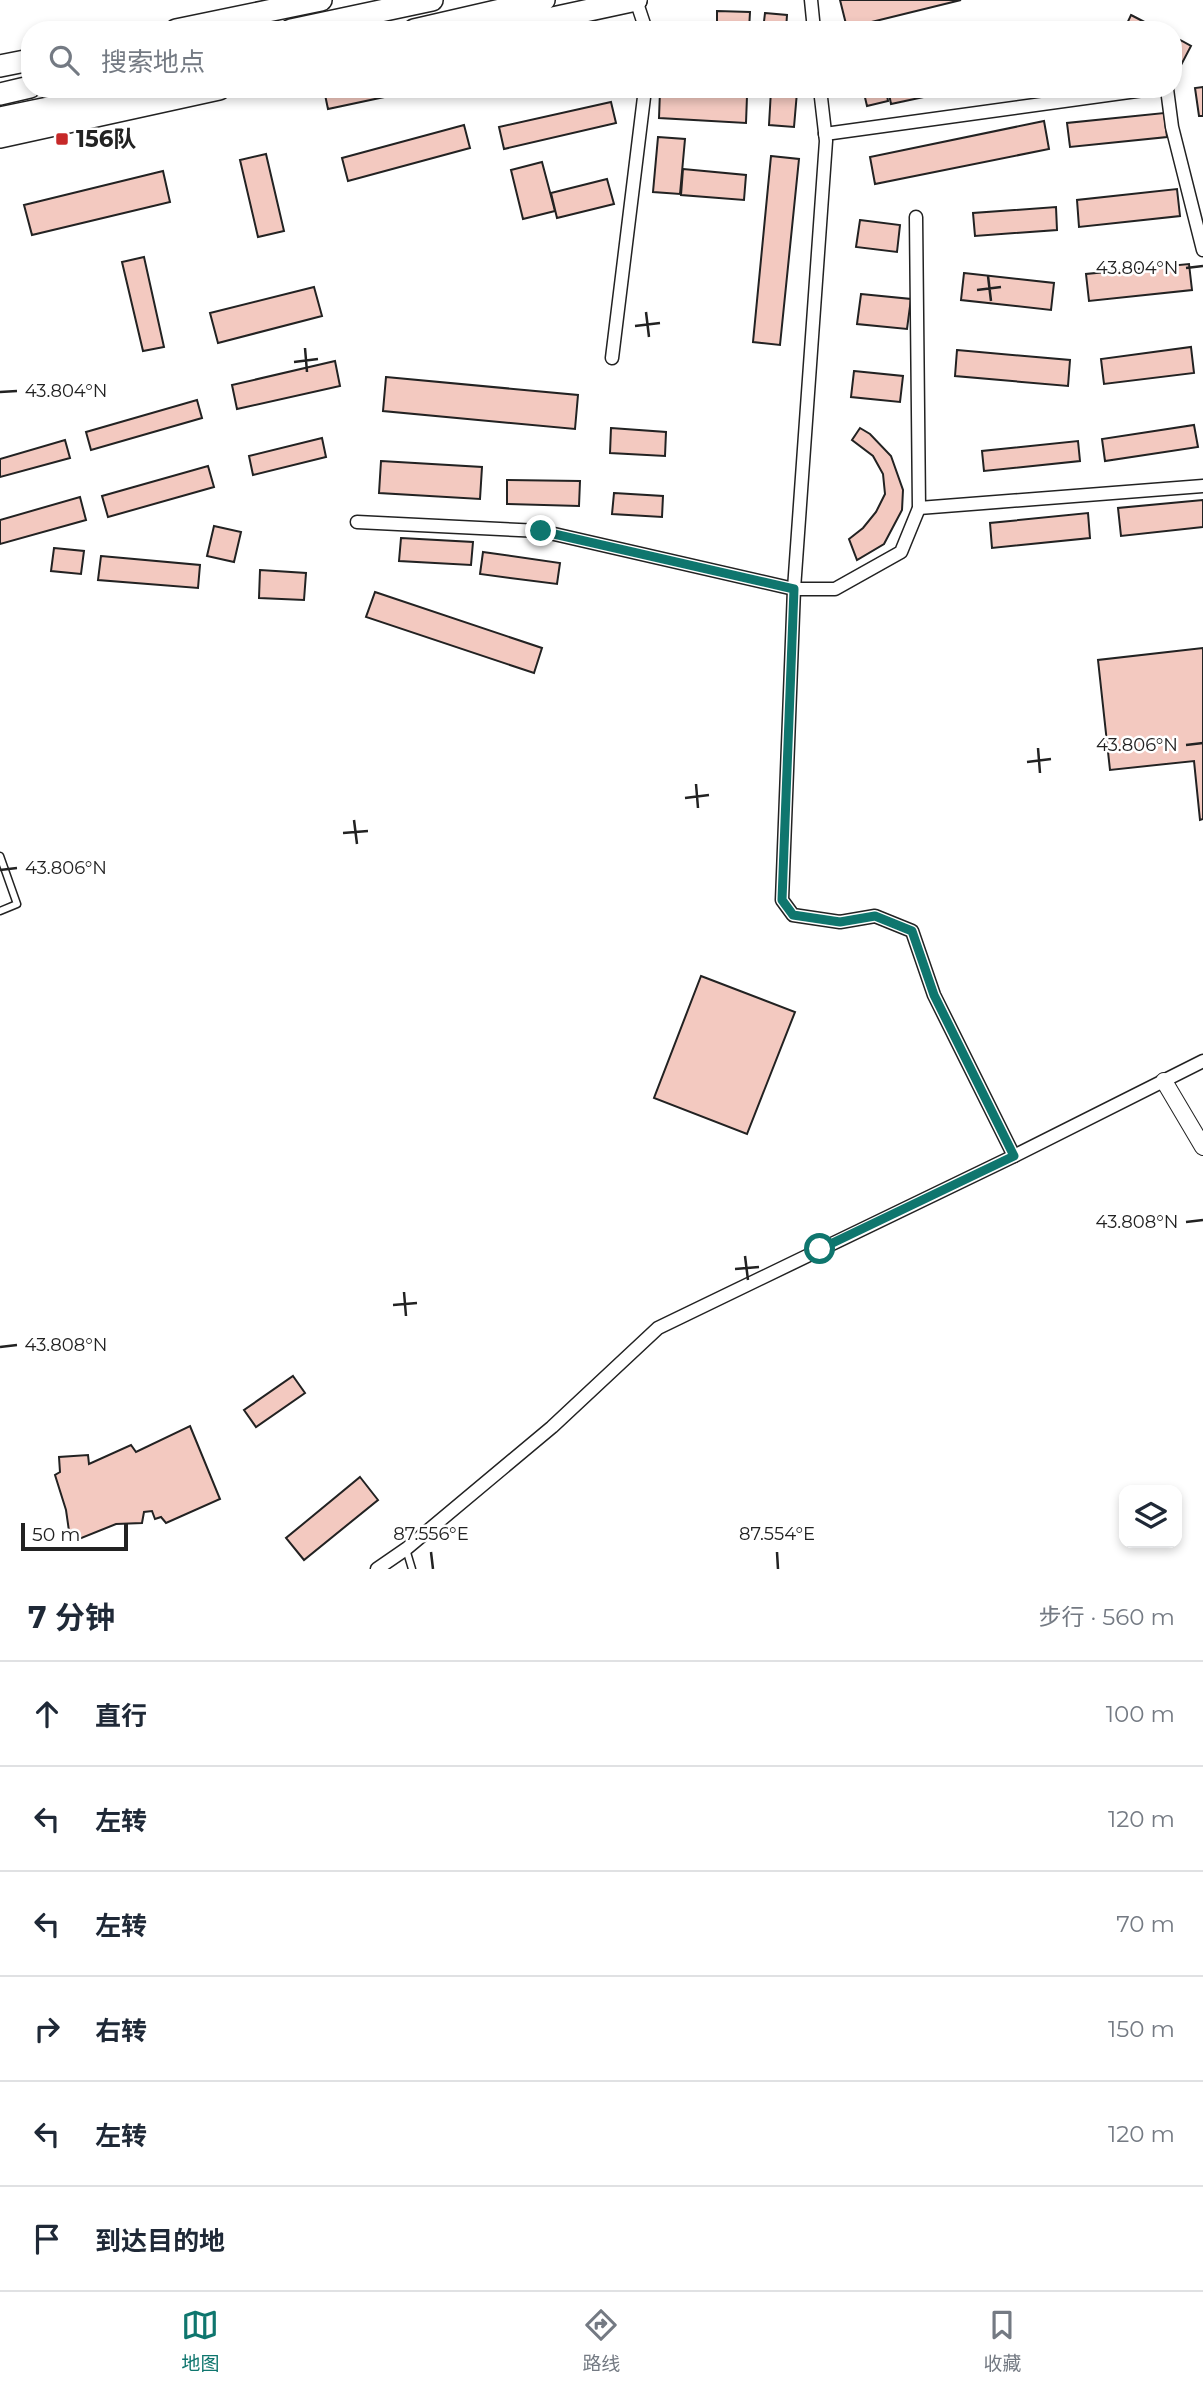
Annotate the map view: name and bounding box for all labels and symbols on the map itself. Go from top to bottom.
place label: 156队 [76,125,136,153]
marker: 156队 [54,131,70,147]
text: 43.804°N [1096,257,1178,279]
text: 43.804°N [25,380,107,402]
route end [525,515,556,546]
text: 43.806°N [1096,734,1178,756]
text: 43.806°N [25,857,107,879]
text: 43.808°N [1096,1211,1178,1233]
route start [804,1233,835,1264]
text: 43.808°N [25,1334,107,1356]
scale bar [21,1520,128,1552]
text: 87.556°E [393,1523,469,1545]
text: 87.554°E [739,1523,815,1545]

